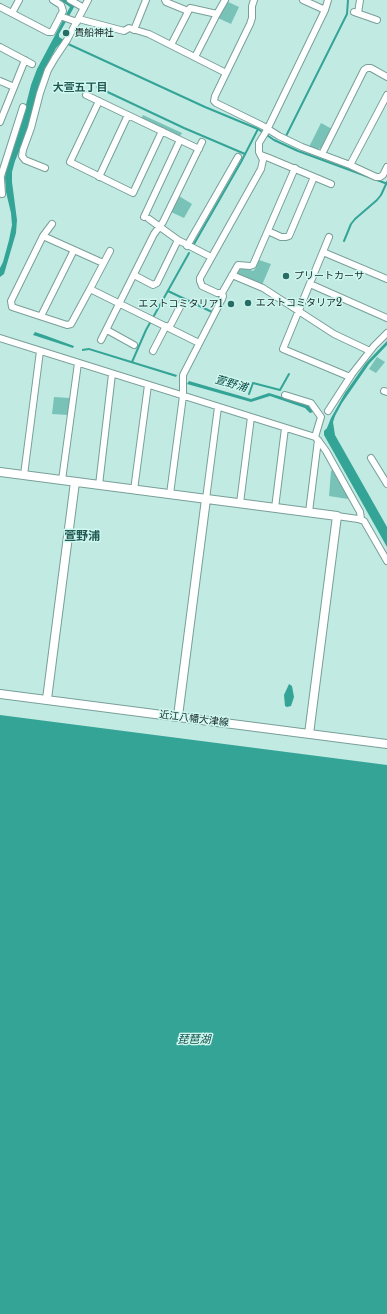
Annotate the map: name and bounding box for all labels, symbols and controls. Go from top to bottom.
place label: 貴船神社 [74,27,114,39]
marker: 貴船神社 [61,28,71,38]
district label: 大萱五丁目 [53,81,107,95]
place label: プリートカーサ [294,270,364,282]
marker: プリートカーサ [281,271,291,281]
place label: エストコミタリア2 [256,297,342,309]
place label: エストコミタリア1 [139,298,223,310]
marker: エストコミタリア2 [243,298,253,308]
marker: エストコミタリア1 [226,299,236,309]
water label: 萱野浦 [213,373,249,395]
district label: 萱野浦 [64,530,100,544]
street label: 近江八幡大津線 [159,709,229,729]
water label: 琵琶湖 [178,1033,210,1047]

